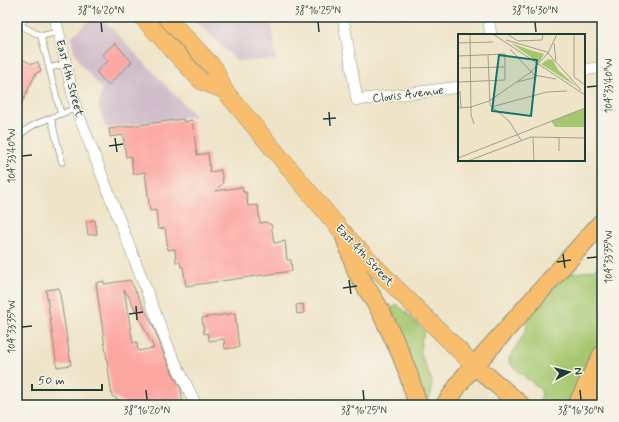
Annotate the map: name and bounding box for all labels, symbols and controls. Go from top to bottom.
text: 38°16'20"N [78,4,125,18]
text: 38°16'25"N [295,4,341,18]
text: 38°16'30"N [512,4,558,18]
inset map [458,34,585,161]
street label: East 4th Street [51,38,87,119]
text: 104°33'40"W [602,59,616,113]
street label: Clovis Avenue [372,83,445,107]
text: 104°33'40"W [5,129,19,183]
street label: East 4th Street [331,221,397,290]
text: 104°33'35"W [602,231,616,283]
text: 104°33'35"W [5,301,19,353]
north arrow [549,352,589,392]
scale bar [32,366,102,392]
text: N [571,366,585,375]
text: 50 m [38,373,65,389]
text: 38°16'20"N [124,404,171,418]
text: 38°16'25"N [341,404,387,418]
text: 38°16'30"N [558,404,604,418]

